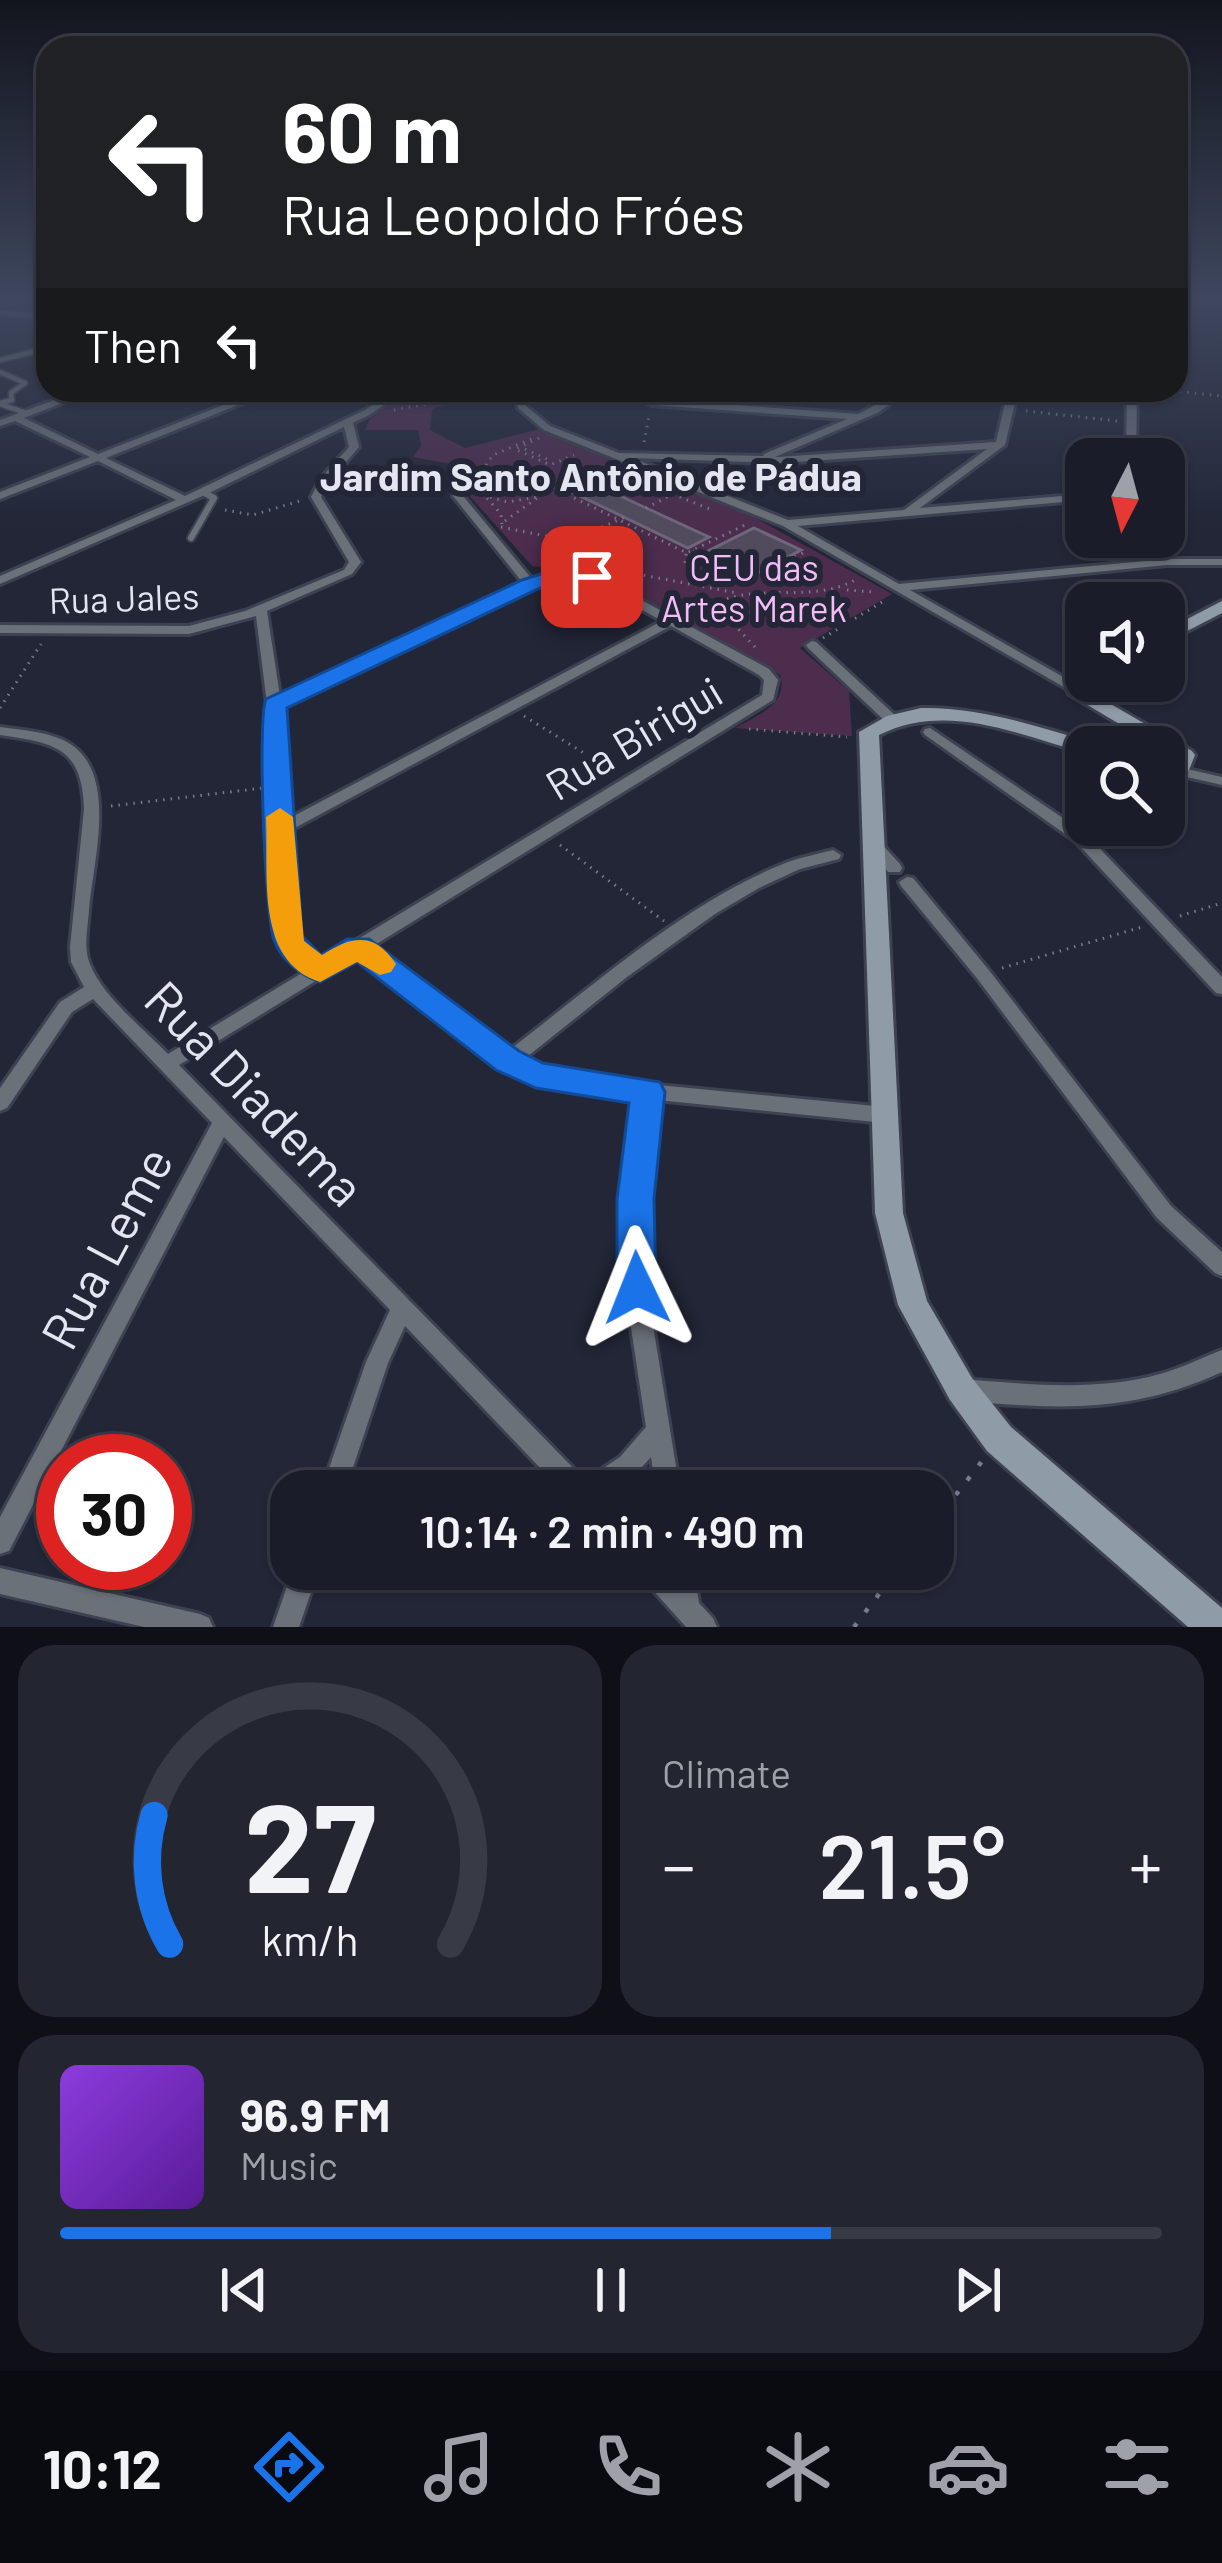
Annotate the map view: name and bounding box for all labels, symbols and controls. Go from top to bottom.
text: 60 m [282,79,462,180]
icon: left [84,84,240,240]
text: Rua Leopoldo Fróes [282,181,745,246]
icon: left [206,312,272,378]
text: Then [84,318,182,372]
north arrow [1065,438,1185,558]
map controls [1065,438,1185,846]
district label: Jardim Santo Antônio de Pádua [320,452,862,499]
pin [541,526,643,628]
icon: arrive [559,544,625,610]
park label: CEU das Artes Marek [661,545,847,629]
street label: Rua Jales [48,573,200,621]
button: sound [1065,582,1185,702]
street label: Rua Birigui [536,665,731,810]
button: search [1065,726,1185,846]
street label: Rua Diadema [134,967,378,1217]
street label: Rua Leme [26,1136,184,1358]
position arrow [574,1225,700,1351]
speed limit sign: 30 [36,1434,192,1590]
text: 10:14 · 2 min · 490 m [420,1503,804,1557]
text: Climate [662,1749,791,1796]
text: 27 [244,1768,376,1918]
text: 21.5° [819,1809,1005,1917]
text: − [662,1824,695,1903]
text: + [1129,1824,1162,1903]
text: km/h [261,1913,359,1965]
text: 96.9 FM [240,2087,390,2141]
text: Music [240,2141,338,2188]
icon: previous [211,2257,277,2323]
icon: pause [578,2257,644,2323]
icon: next [945,2257,1011,2323]
icon: directions [247,2425,331,2509]
icon: music [417,2425,501,2509]
icon: phone [586,2425,670,2509]
icon: climate [756,2425,840,2509]
icon: car [926,2425,1010,2509]
icon: filters [1095,2425,1179,2509]
text: 10:12 [43,2435,162,2500]

